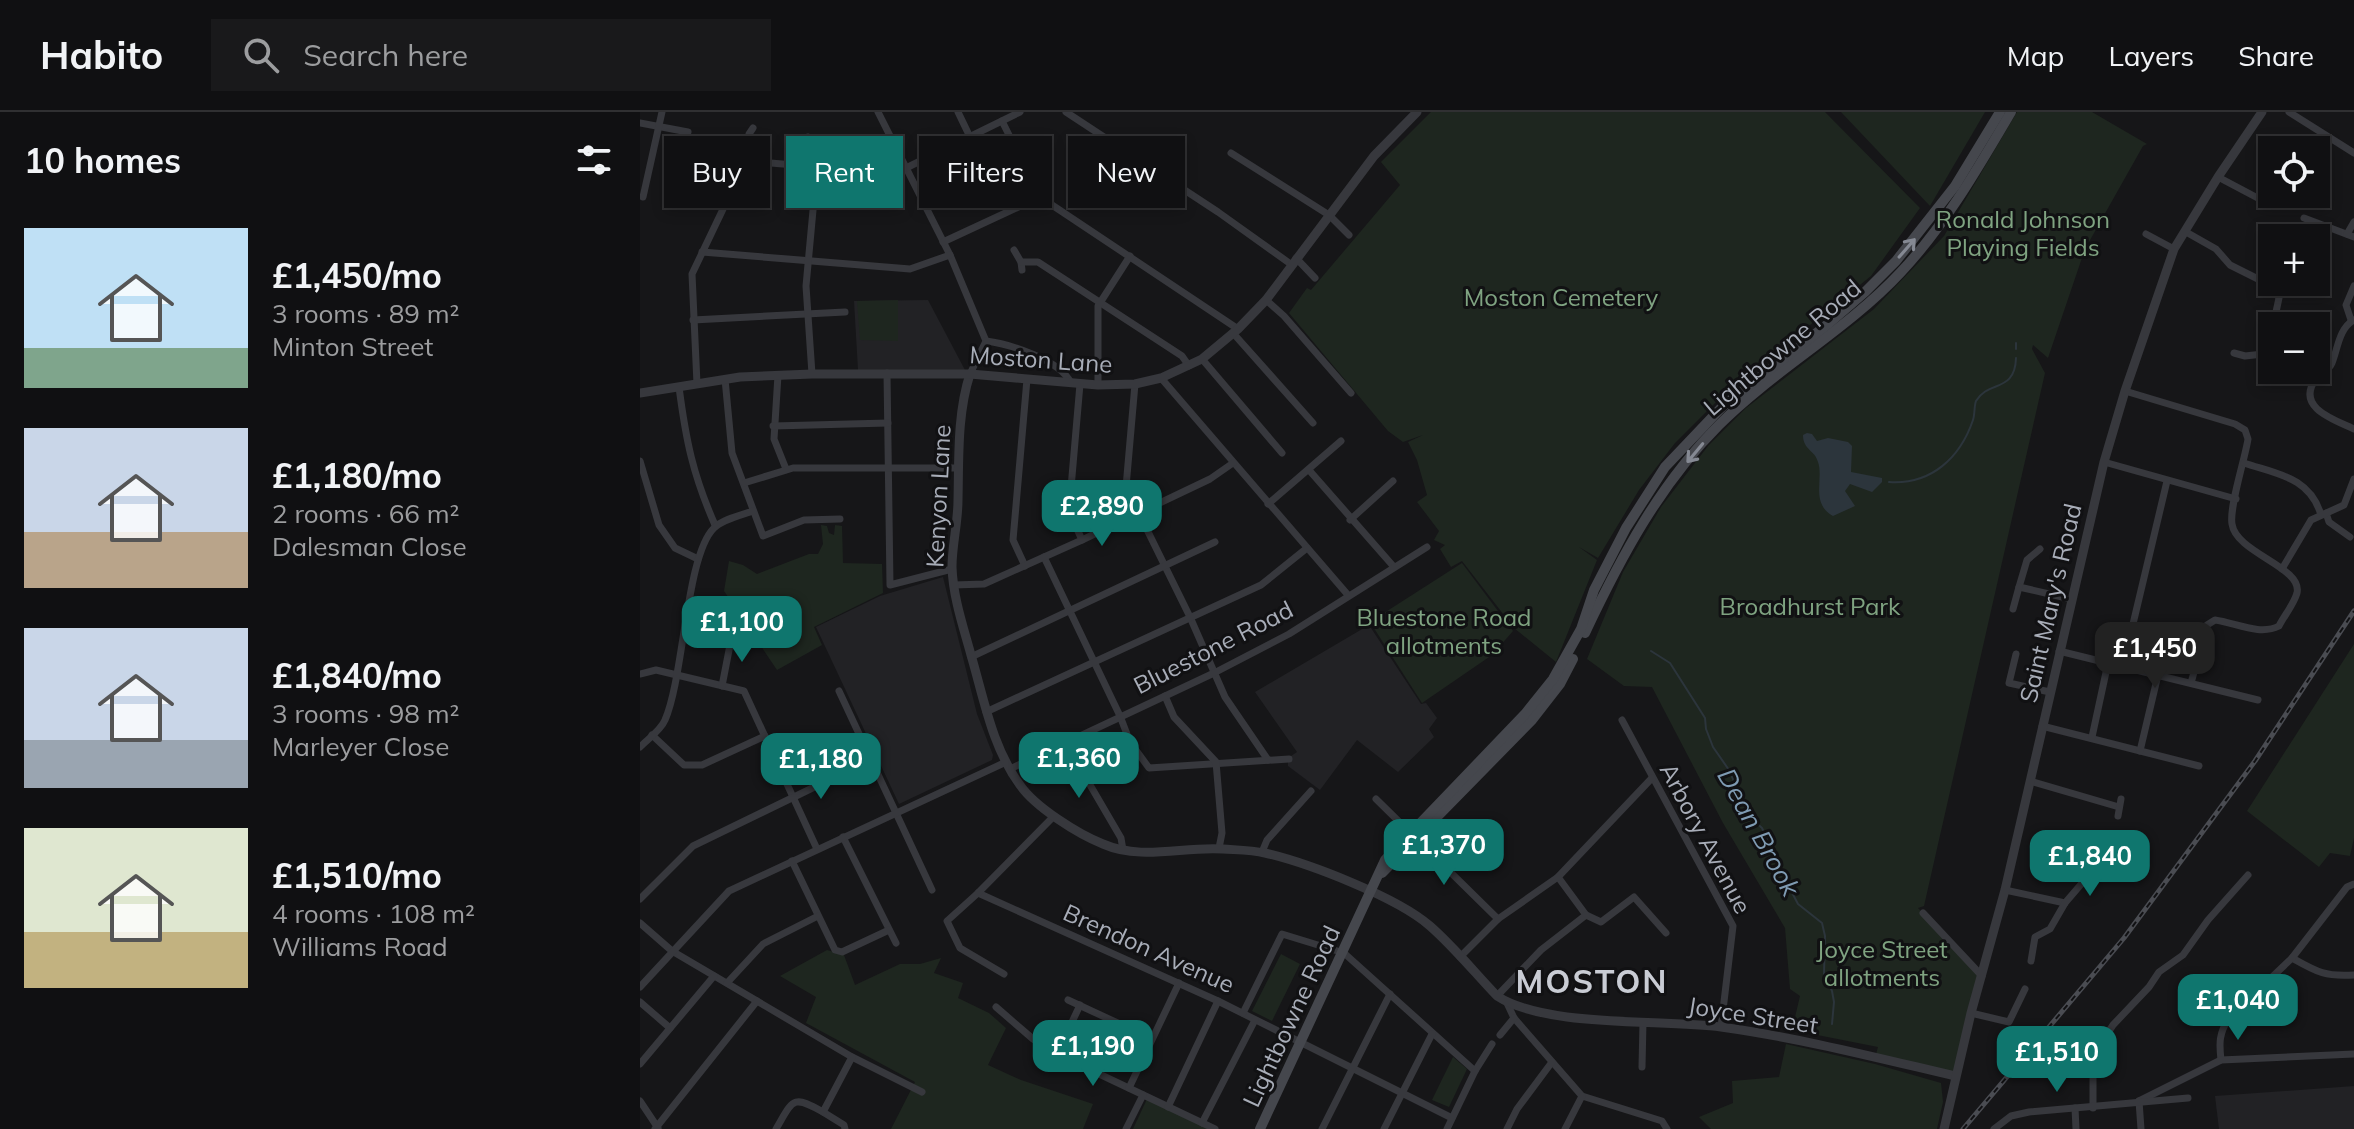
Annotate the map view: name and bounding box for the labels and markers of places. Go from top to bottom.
pin: £2,890 [1037,480,1167,548]
pin: £1,100 [677,596,807,664]
pin: £1,450 [2090,622,2220,690]
pin: £1,360 [1014,732,1144,800]
pin: £1,180 [756,733,886,801]
pin: £1,370 [1379,819,1509,887]
pin: £1,840 [2025,830,2155,898]
pin: £1,040 [2173,974,2303,1042]
pin: £1,190 [1028,1020,1158,1088]
pin: £1,510 [1992,1026,2122,1094]

